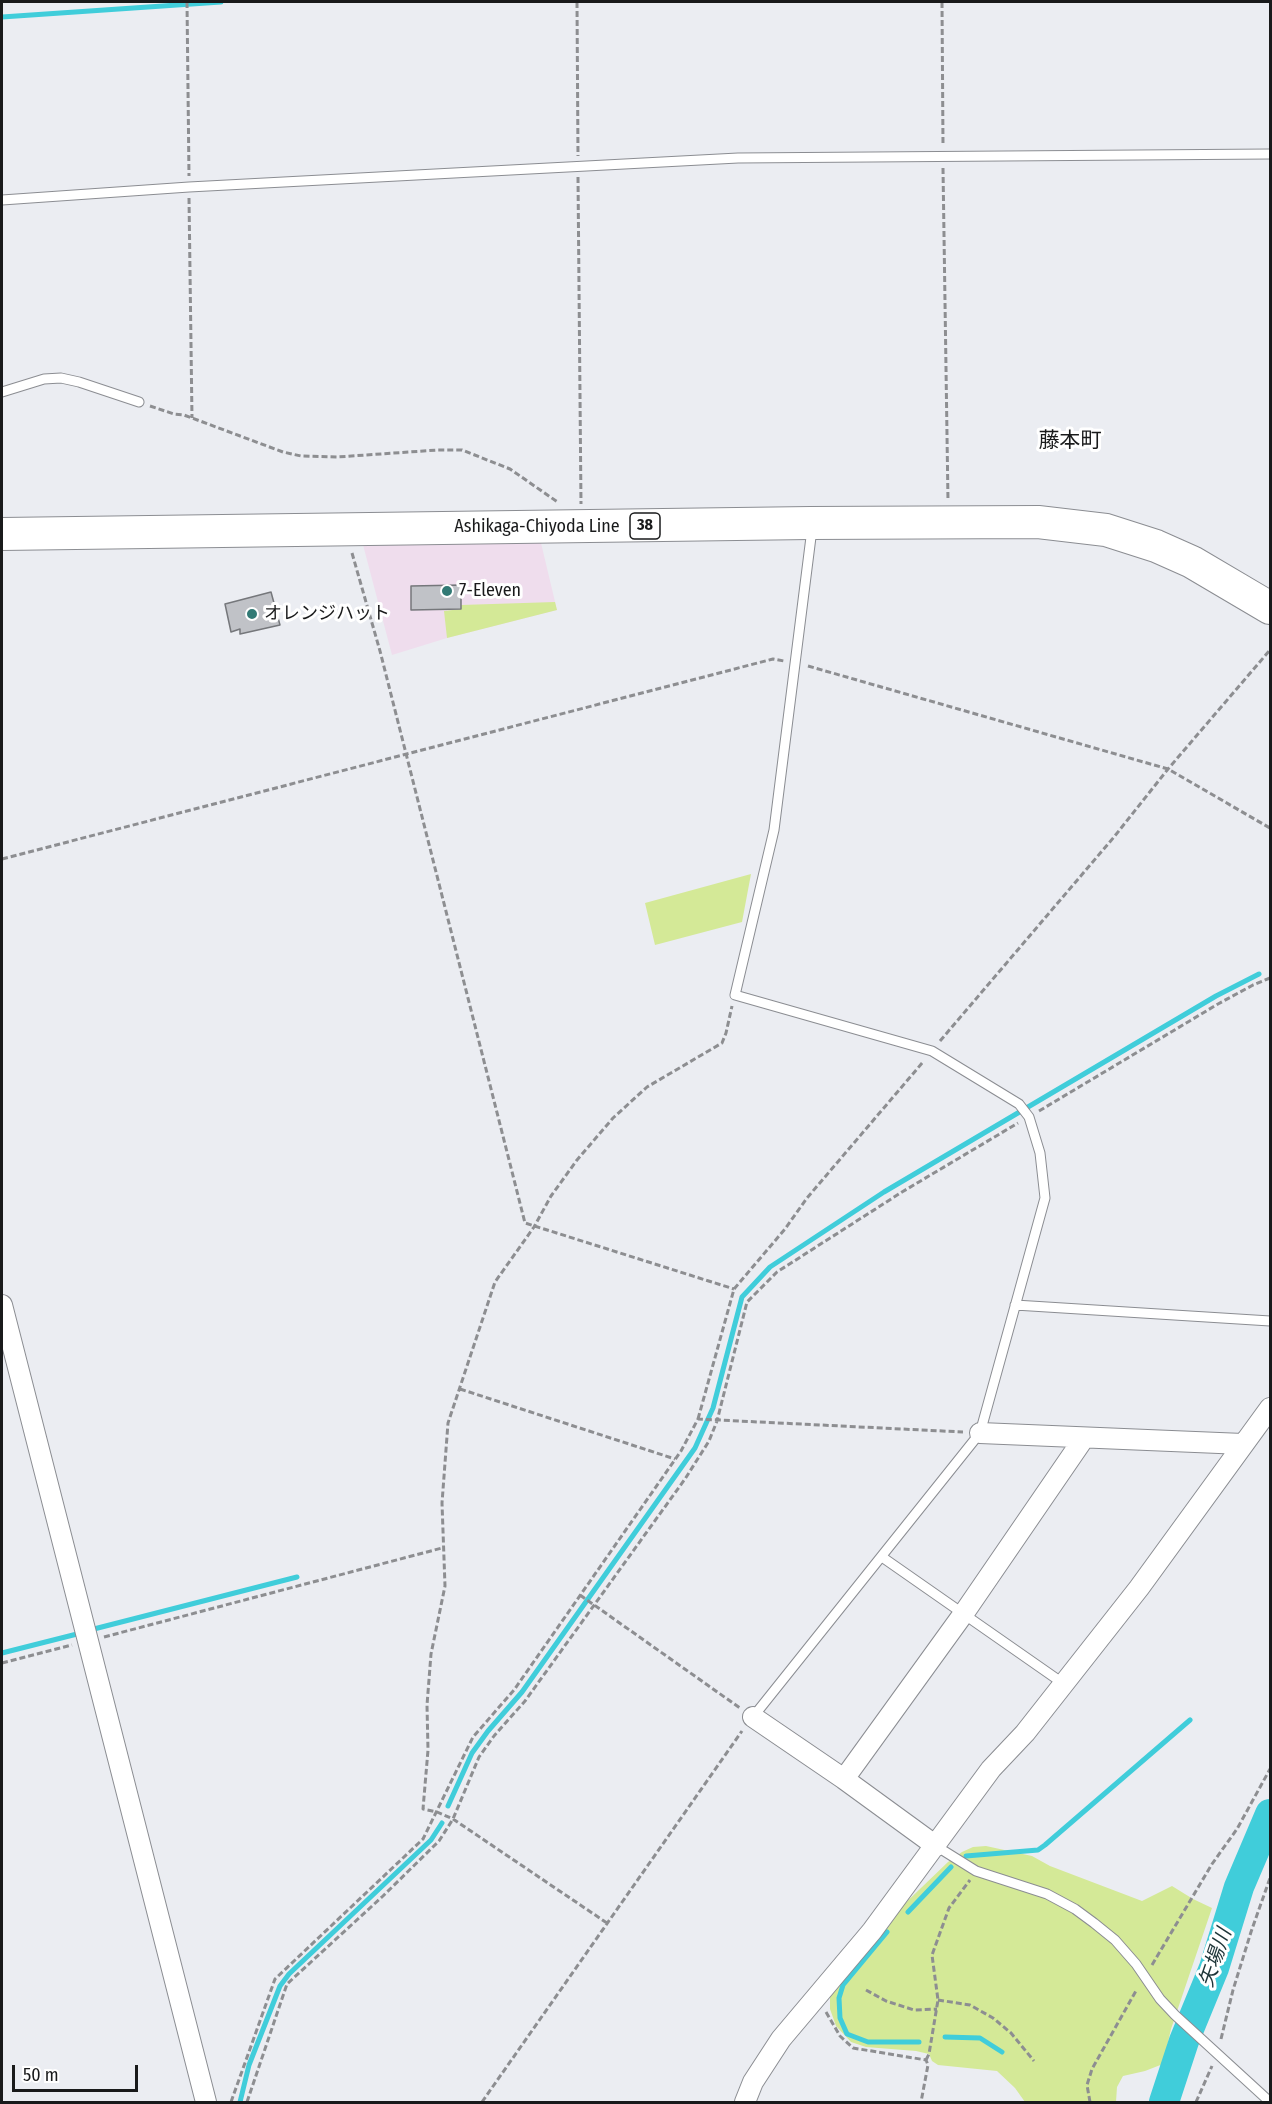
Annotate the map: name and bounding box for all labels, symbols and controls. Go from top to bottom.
district label: 藤本町 [1039,428,1101,454]
road number: 38 [630,513,660,539]
street label: Ashikaga-Chiyoda Line [454,516,620,538]
place label: 7-Eleven [459,580,521,602]
marker: 7-Eleven [440,584,454,598]
place label: オレンジハット [264,603,390,625]
marker: オレンジハット [245,607,259,621]
water label: 矢場川 [1195,1926,1237,1990]
scale bar [15,2053,141,2091]
text: 50 m [23,2064,59,2086]

